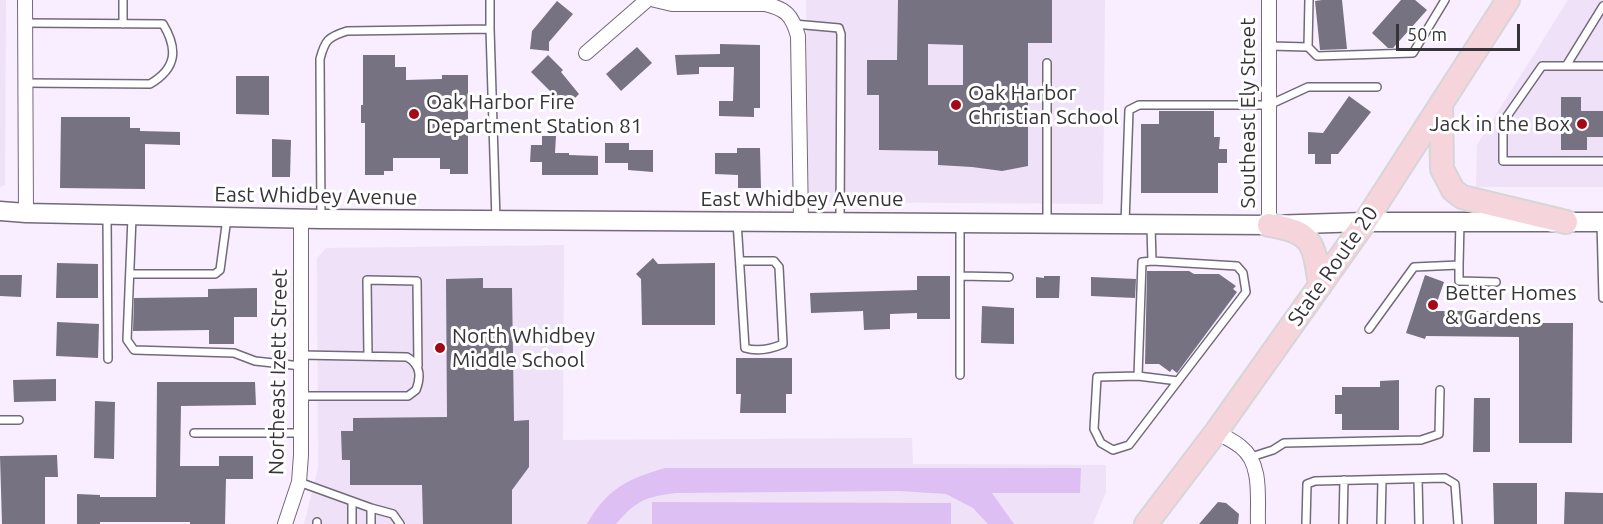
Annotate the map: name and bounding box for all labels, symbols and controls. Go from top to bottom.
scale bar [1399,12,1524,50]
street label: Southeast Ely Street [1235,18,1261,208]
text: 50 m [1407,24,1447,44]
place label: Oak Harbor Christian School [968,80,1119,130]
place label: Oak Harbor Fire Department Station 81 [426,89,643,139]
marker: Oak Harbor Christian School [949,98,963,112]
marker: Oak Harbor Fire Department Station 81 [407,107,421,121]
place label: Jack in the Box [1429,111,1570,137]
marker: Jack in the Box [1575,117,1589,131]
street label: East Whidbey Avenue [214,182,418,210]
street label: East Whidbey Avenue [700,186,904,212]
street label: State Route 20 [1282,201,1384,331]
street label: Northeast Izett Street [264,269,292,475]
place label: Better Homes & Gardens [1445,280,1577,330]
marker: Better Homes & Gardens [1426,298,1440,312]
place label: North Whidbey Middle School [452,323,595,373]
marker: North Whidbey Middle School [433,341,447,355]

